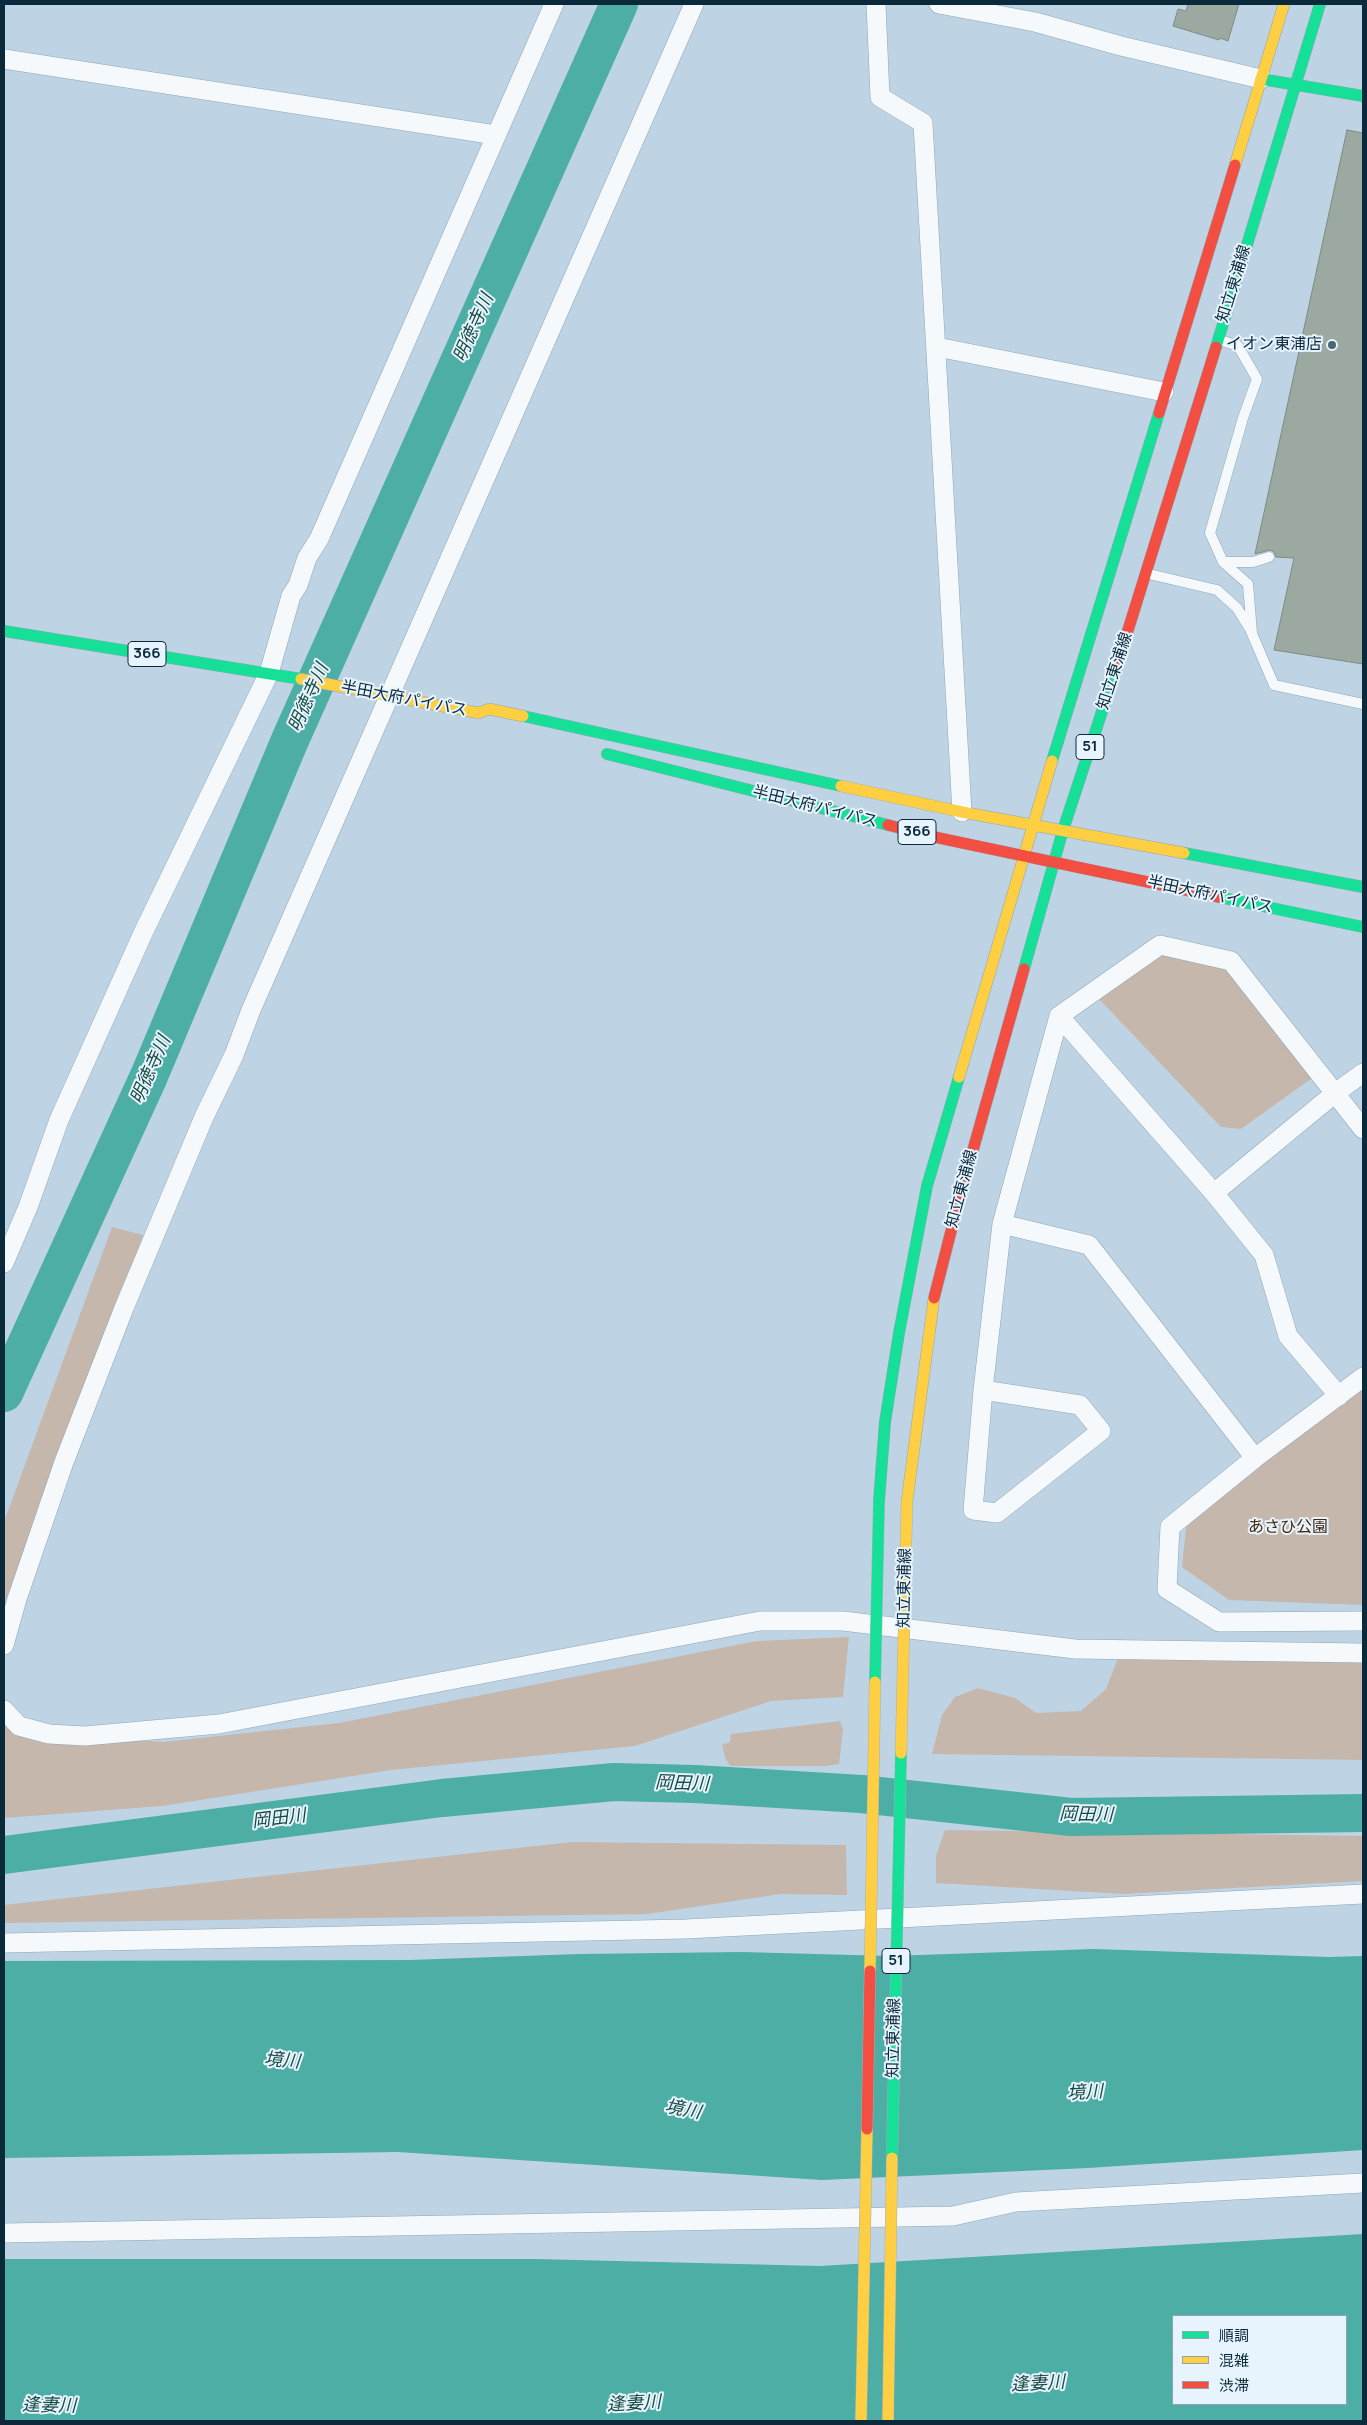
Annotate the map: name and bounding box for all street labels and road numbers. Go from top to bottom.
street label: 知立東浦線 [1213,243,1255,325]
street label: 知立東浦線 [1094,630,1136,712]
road number: 366 [128,642,166,666]
street label: 半田大府パイパス [339,677,469,721]
road number: 51 [1076,734,1104,760]
street label: 半田大府パイパス [751,782,879,832]
road number: 366 [898,820,936,844]
street label: 半田大府パイパス [1145,872,1275,918]
street label: 知立東浦線 [942,1148,982,1230]
street label: 知立東浦線 [895,1548,915,1628]
road number: 51 [882,1948,910,1974]
street label: 知立東浦線 [884,1998,904,2078]

